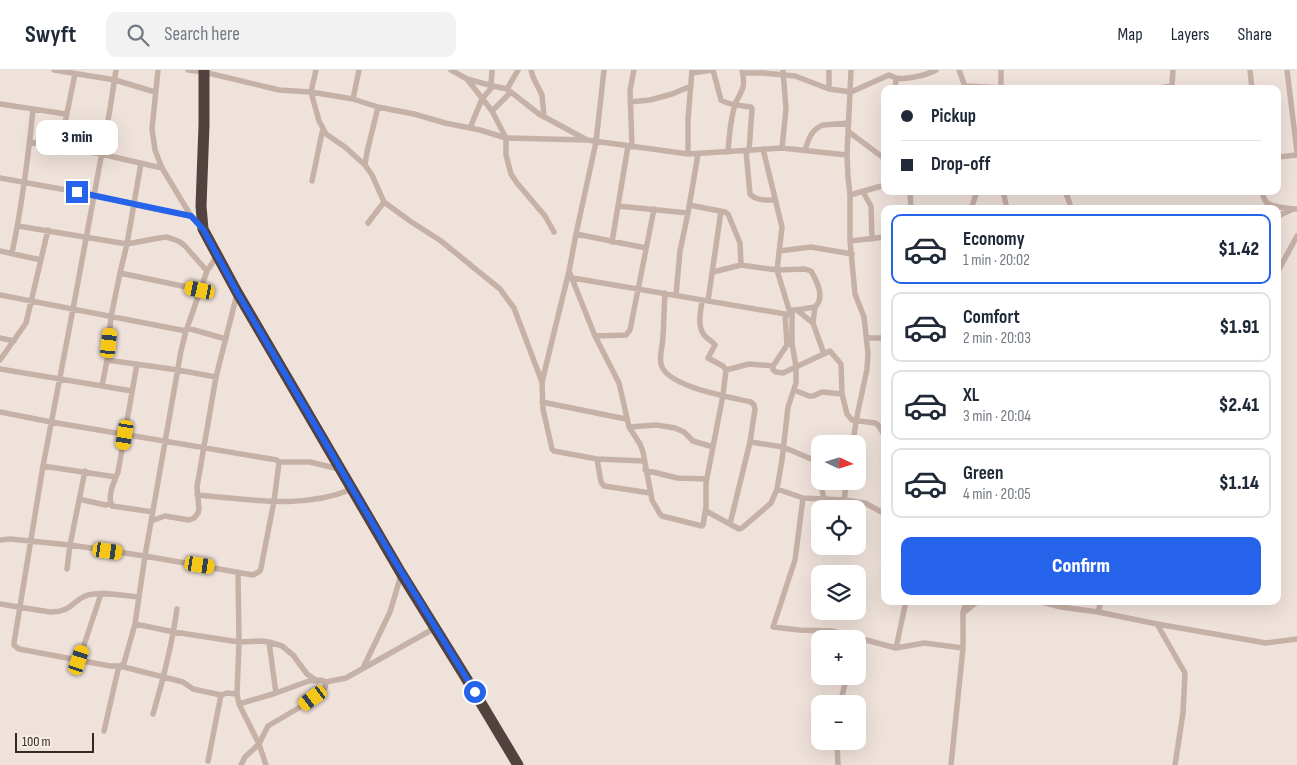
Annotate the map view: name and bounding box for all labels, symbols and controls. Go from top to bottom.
search box [106,12,456,57]
text: Swyft [25,20,76,49]
icon: search [124,21,152,49]
text: Search here [164,23,240,46]
text: Map [1118,24,1143,45]
text: Layers [1171,24,1210,45]
text: Share [1238,24,1272,45]
text: Pickup [931,105,976,128]
callout: 3 min [36,119,118,154]
text: 3 min [61,128,93,147]
text: Drop-off [931,153,991,176]
route end [66,181,88,203]
icon: car [903,227,948,272]
text: Economy [963,228,1025,251]
text: $1.42 [1218,238,1259,261]
text: 1 min · 20:02 [963,251,1030,270]
car [183,280,216,300]
icon: car [903,305,948,350]
text: Comfort [963,306,1020,329]
text: $1.91 [1219,316,1259,339]
car [99,327,118,359]
text: 2 min · 20:03 [963,329,1031,348]
icon: car [903,383,948,428]
text: XL [963,384,979,407]
text: $2.41 [1219,394,1259,417]
text: 3 min · 20:04 [963,407,1031,426]
car [115,419,134,451]
north arrow [811,435,866,490]
map controls [811,435,866,750]
icon: car [903,461,948,506]
text: Green [963,462,1003,485]
text: $1.14 [1219,472,1259,495]
text: 4 min · 20:05 [963,485,1031,504]
button: locate [811,500,866,555]
button: Confirm [901,537,1261,595]
car [92,541,123,561]
car [184,555,215,575]
button: layers [811,565,866,620]
button: + [811,630,866,685]
car [67,643,90,677]
route start [464,681,486,703]
car [296,683,329,713]
button: − [811,695,866,750]
scale bar [15,730,94,753]
text: 100 m [22,733,51,750]

